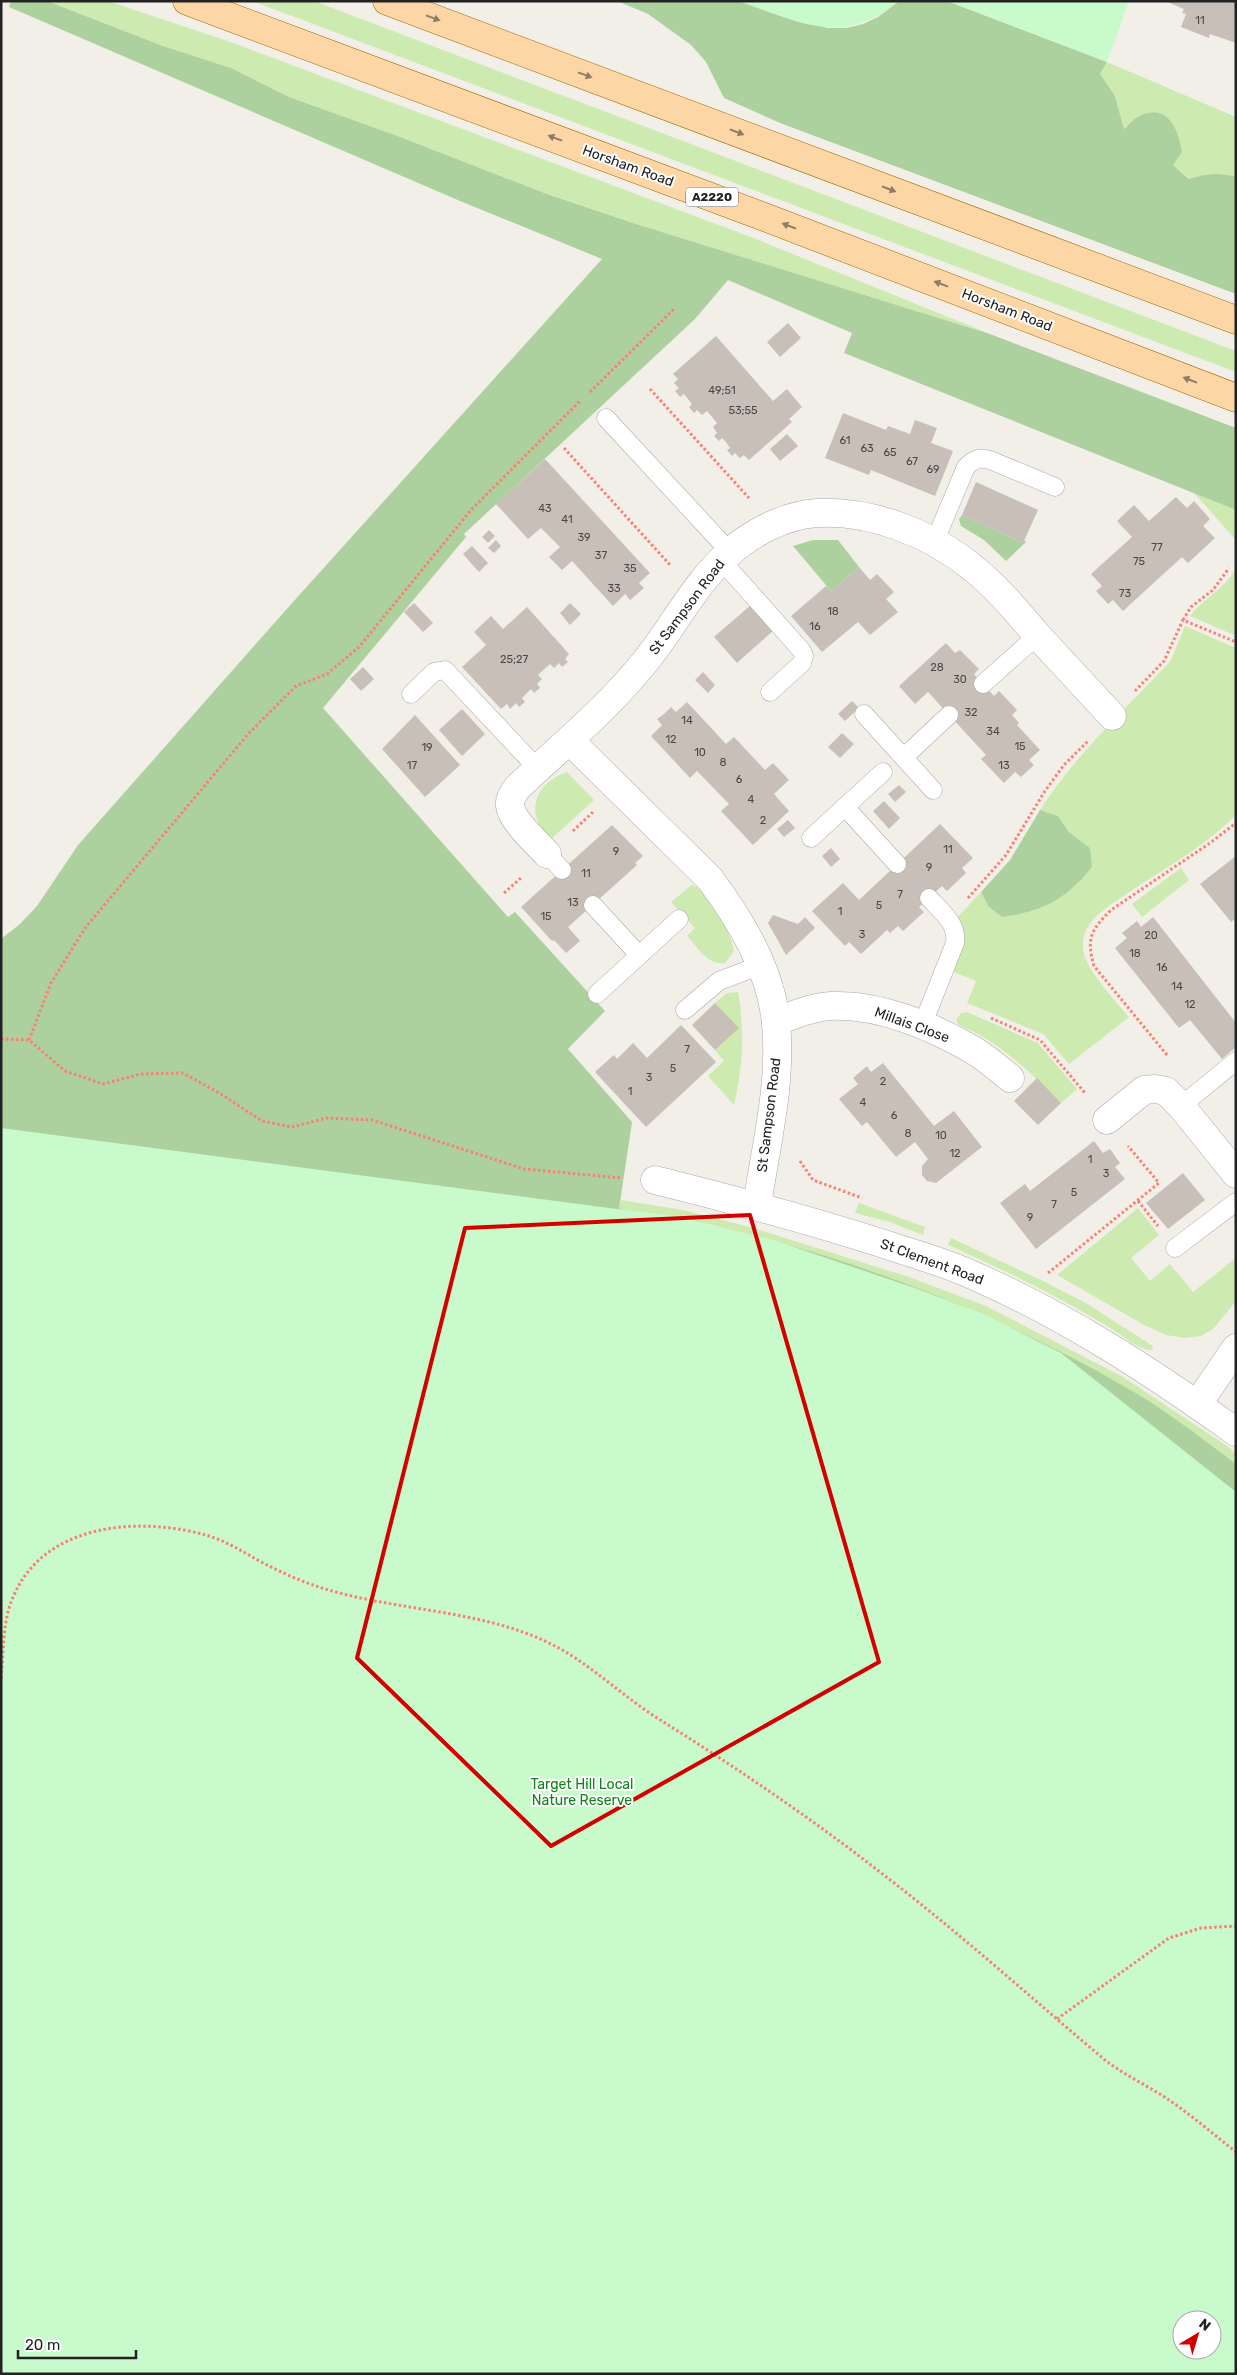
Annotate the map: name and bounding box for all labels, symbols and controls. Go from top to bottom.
one-way arrow [426,14,441,22]
house number: 11 [1195,14,1205,27]
one-way arrow [578,71,593,79]
one-way arrow [730,128,745,136]
one-way arrow [547,134,562,142]
street label: Horsham Road [580,142,676,190]
one-way arrow [882,186,897,193]
road number: A2220 [686,188,738,206]
one-way arrow [781,222,796,230]
one-way arrow [933,280,948,287]
street label: Horsham Road [959,285,1055,335]
one-way arrow [1182,376,1197,384]
house number: 49;51 [708,384,736,397]
house number: 53;55 [728,404,758,417]
house number: 61 [839,434,851,447]
house number: 63 [860,442,874,455]
house number: 65 [883,446,897,459]
house number: 67 [906,455,918,468]
house number: 69 [926,463,940,476]
house number: 43 [538,502,552,515]
house number: 41 [561,513,573,526]
house number: 39 [577,531,591,544]
house number: 77 [1151,541,1163,554]
house number: 37 [595,549,607,562]
house number: 75 [1133,555,1146,568]
street label: St Sampson Road [646,556,728,658]
house number: 35 [623,562,637,575]
house number: 33 [607,582,621,595]
house number: 73 [1119,587,1132,600]
house number: 18 [827,605,839,618]
house number: 16 [809,620,821,633]
house number: 25;27 [500,653,528,666]
house number: 28 [930,661,944,674]
house number: 30 [953,673,967,686]
house number: 32 [964,706,978,719]
house number: 14 [681,714,693,727]
house number: 34 [986,725,1000,738]
house number: 12 [665,733,677,746]
house number: 15 [1014,740,1026,753]
house number: 19 [421,741,433,754]
house number: 10 [694,746,706,759]
house number: 8 [720,756,727,769]
house number: 17 [407,759,418,772]
house number: 13 [998,759,1010,772]
house number: 6 [736,773,743,786]
house number: 4 [748,793,755,806]
house number: 2 [760,814,766,827]
house number: 11 [943,843,953,856]
house number: 9 [613,845,619,858]
house number: 9 [926,861,932,874]
house number: 11 [581,867,591,880]
house number: 7 [897,888,903,901]
house number: 13 [567,896,579,909]
house number: 5 [876,899,883,912]
house number: 1 [838,905,842,918]
house number: 15 [540,910,552,923]
house number: 3 [859,928,866,941]
house number: 20 [1144,929,1158,942]
house number: 18 [1129,947,1141,960]
house number: 16 [1156,961,1168,974]
house number: 14 [1171,980,1183,993]
house number: 12 [1184,998,1196,1011]
street label: Millais Close [872,1004,952,1047]
house number: 7 [684,1043,690,1056]
street label: St Sampson Road [754,1057,784,1173]
house number: 5 [670,1062,677,1075]
house number: 3 [646,1071,653,1084]
house number: 2 [880,1075,886,1088]
house number: 1 [628,1085,632,1098]
house number: 4 [860,1096,867,1109]
house number: 6 [891,1109,898,1122]
house number: 8 [905,1127,912,1140]
house number: 10 [935,1129,947,1142]
house number: 12 [949,1147,961,1160]
house number: 1 [1088,1153,1092,1166]
house number: 3 [1103,1167,1110,1180]
house number: 5 [1071,1186,1078,1199]
house number: 7 [1051,1198,1057,1211]
house number: 9 [1027,1211,1033,1224]
street label: St Clement Road [878,1235,986,1289]
park label: Target Hill Local Nature Reserve [530,1776,634,1809]
north arrow [1172,2310,1222,2360]
text: N [1195,2315,1214,2335]
scale bar [18,2328,135,2360]
text: 20 m [25,2336,60,2354]

